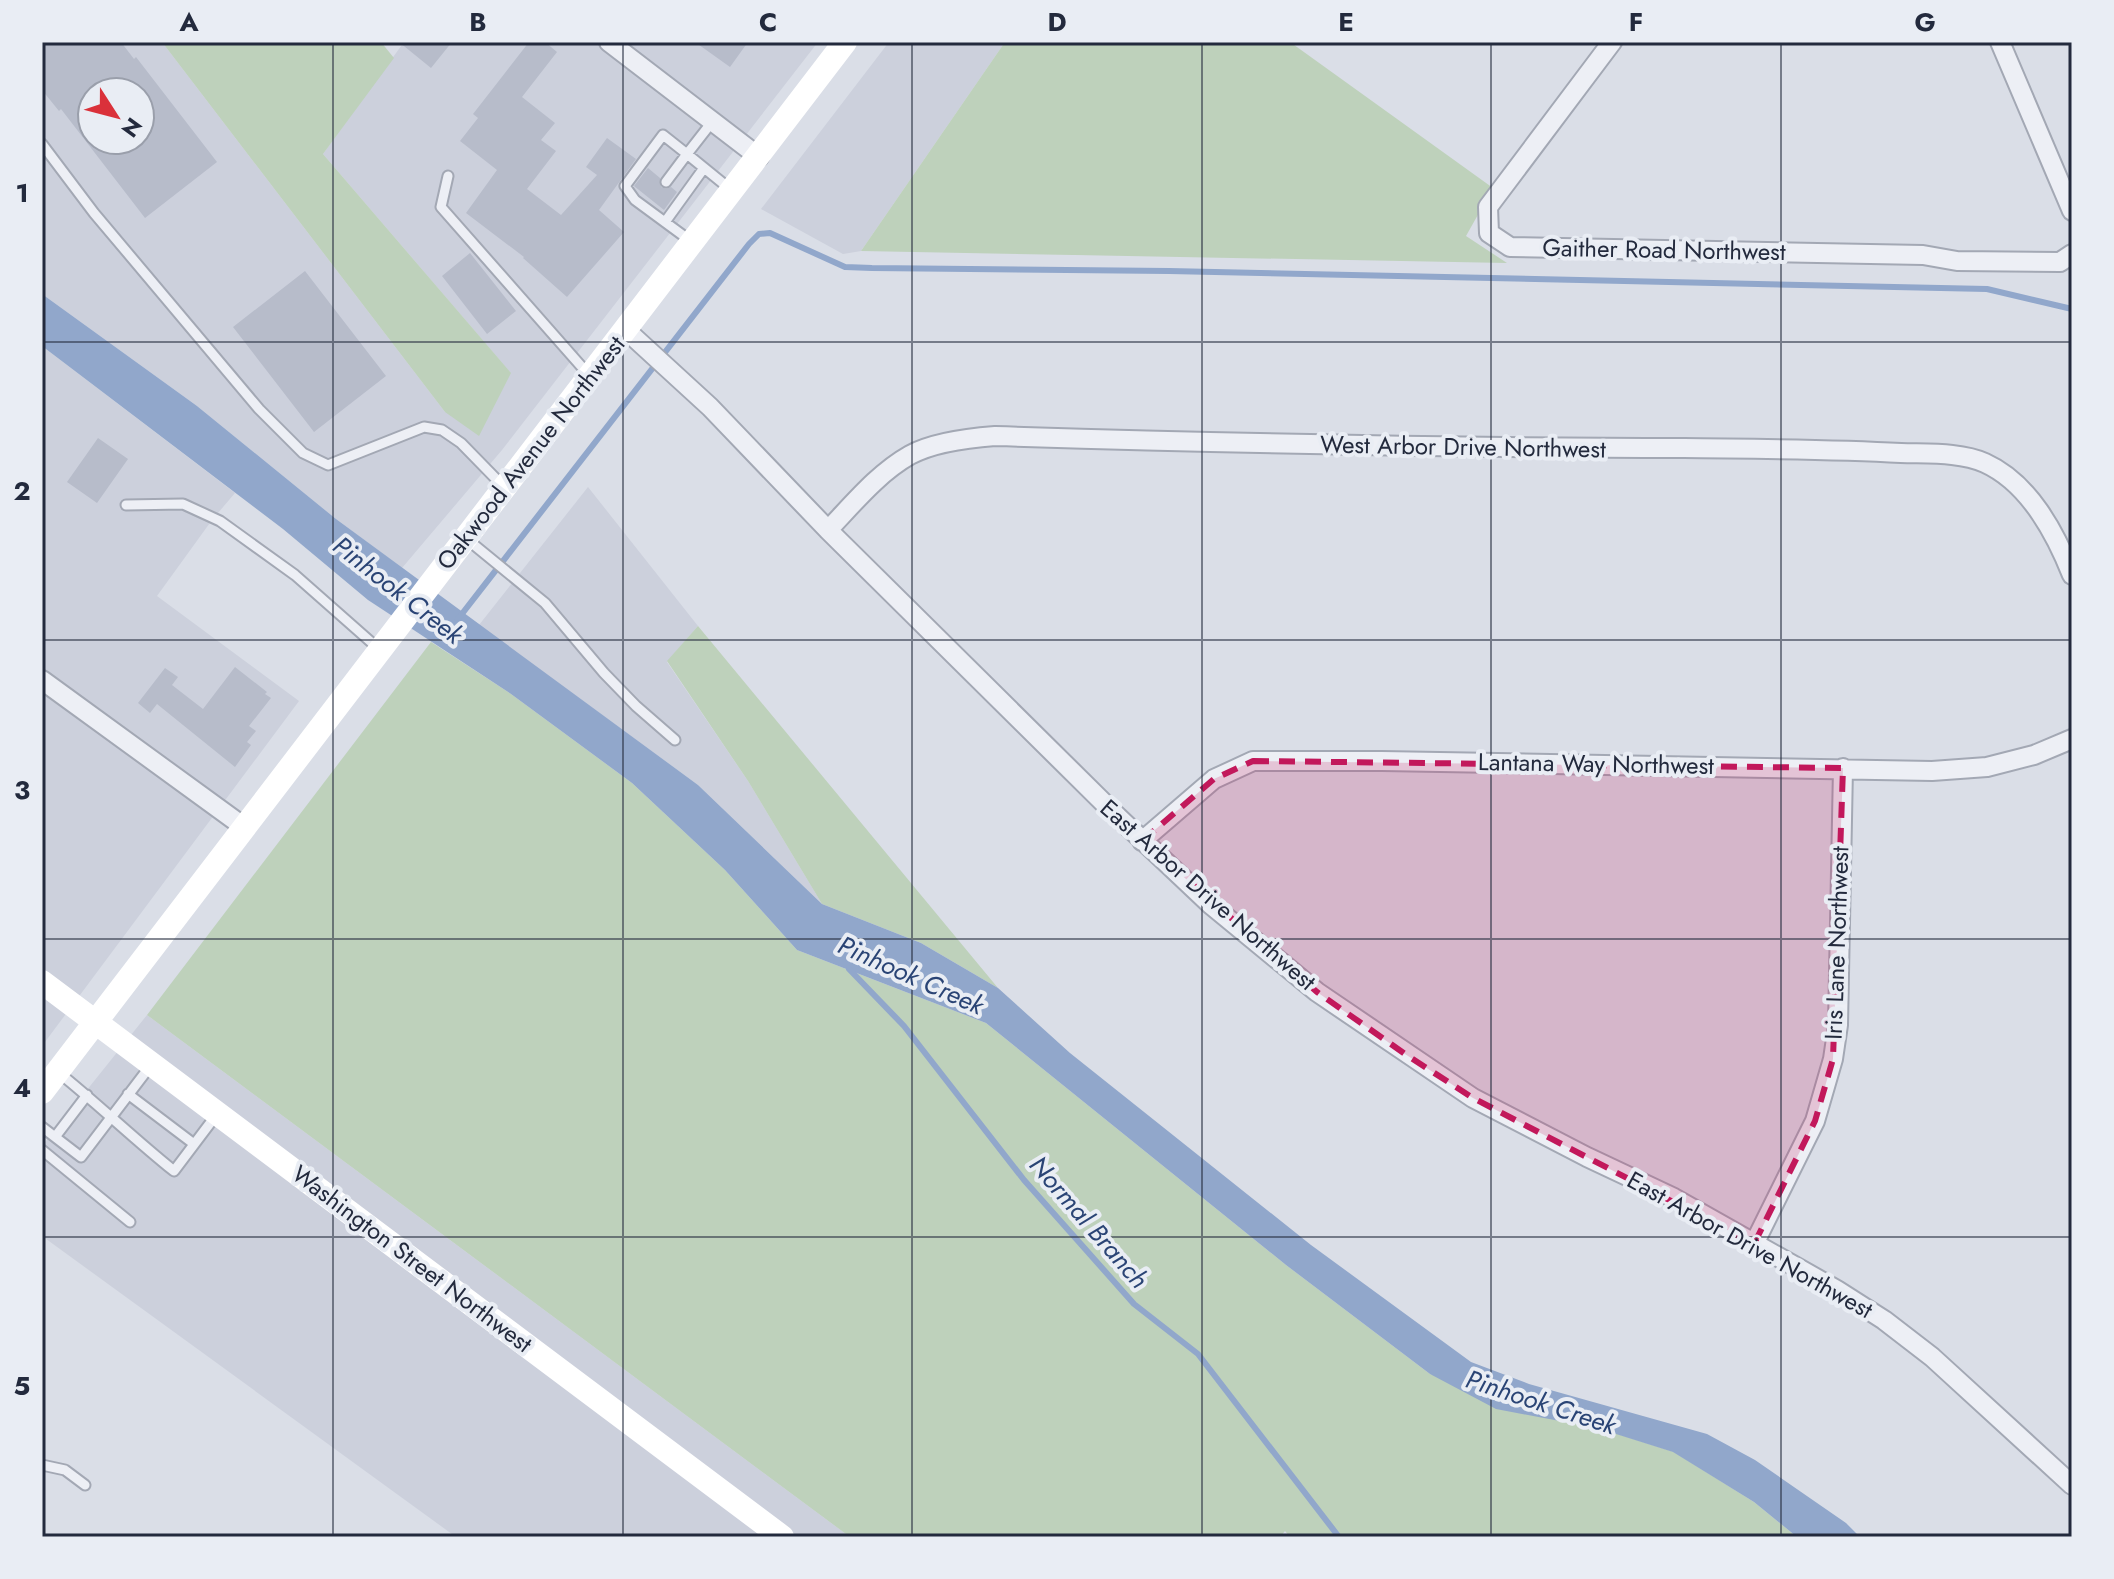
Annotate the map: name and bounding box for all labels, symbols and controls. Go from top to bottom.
text: A [178,3,199,41]
text: B [469,3,487,41]
text: C [759,3,777,41]
text: D [1047,3,1067,41]
text: E [1338,3,1354,41]
text: F [1629,3,1643,41]
text: G [1914,3,1936,41]
north arrow [76,76,156,156]
text: N [114,111,150,144]
text: 1 [15,174,29,212]
street label: Gaither Road Northwest [1542,230,1786,269]
street label: Oakwood Avenue Northwest [428,328,633,577]
street label: West Arbor Drive Northwest [1320,427,1606,466]
text: 2 [13,472,31,510]
water label: Pinhook Creek [325,527,473,654]
street label: Lantana Way Northwest [1478,744,1715,783]
text: 3 [14,771,30,809]
street label: East Arbor Drive Northwest [1093,791,1324,999]
street label: Iris Lane Northwest [1816,845,1857,1040]
water label: Pinhook Creek [832,926,992,1025]
text: 4 [13,1069,31,1107]
water label: Normal Branch [1020,1147,1158,1297]
street label: Washington Street Northwest [285,1157,540,1361]
street label: East Arbor Drive Northwest [1621,1162,1880,1327]
water label: Pinhook Creek [1461,1360,1623,1445]
text: 5 [14,1367,30,1405]

